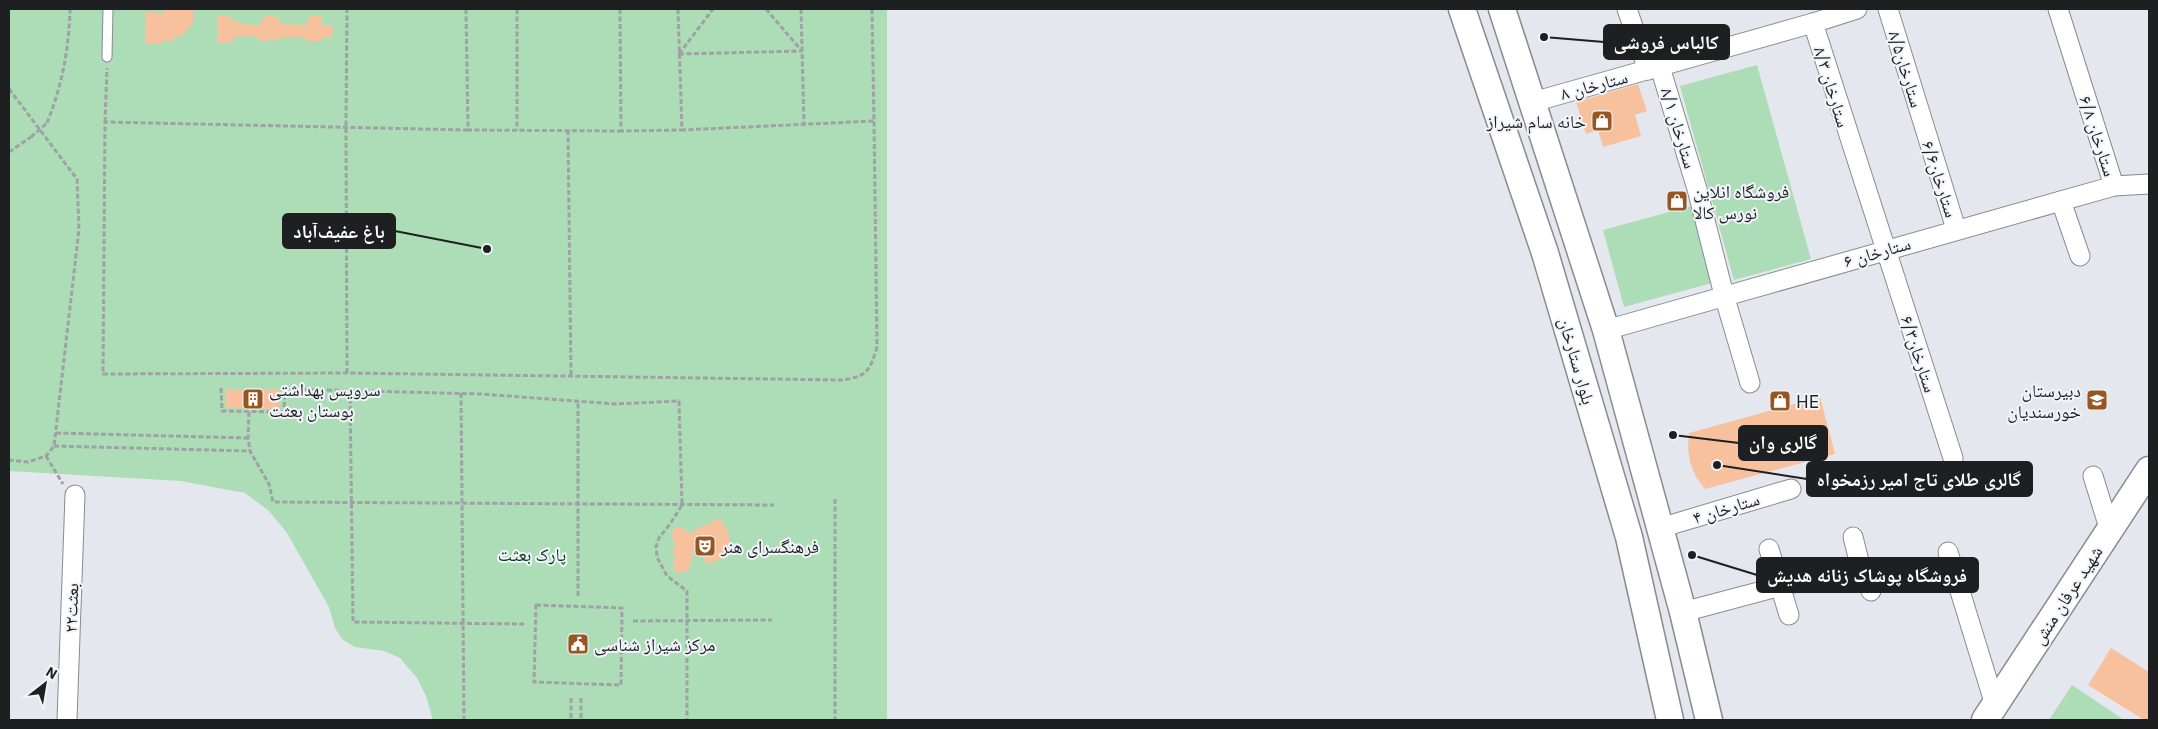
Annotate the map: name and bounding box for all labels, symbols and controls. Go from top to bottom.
callout: کالباس فروشی [1604,25,1729,59]
street label: ستارخان۸/۵ [1883,28,1929,110]
text: کالباس فروشی [1613,30,1719,54]
street label: ستارخان ۸/۳ [1809,44,1855,130]
street label: ستارخان ۸ [1558,65,1630,105]
street label: ستارخان ۸/۱ [1656,85,1702,171]
street label: ستارخان ۶/۸ [2074,93,2122,179]
shop icon: خانه سام شیراز [1590,109,1614,133]
place label: خانه سام شیراز [1485,110,1586,134]
street label: ستارخان۶/۶ [1917,138,1963,220]
place label: فروشگاه انلاین نورس کالا [1693,180,1789,224]
shop icon: فروشگاه انلاین نورس کالا [1665,189,1689,213]
callout: باغ عفیف‌آباد [283,214,395,248]
text: باغ عفیف‌آباد [293,219,385,244]
street label: ستارخان ۶ [1841,231,1913,273]
street label: ستارخان۶/۳ [1896,313,1942,395]
street label: بلوار ستارخان [1554,315,1600,407]
place label: سرویس بهداشتی بوستان بعثت [269,378,381,422]
place label: دبیرستان خورسندیان [2007,379,2081,423]
building icon: سرویس بهداشتی بوستان بعثت [241,387,265,411]
school or university icon: دبیرستان خورسندیان [2085,388,2109,412]
shop icon: HE [1768,389,1792,413]
place label: HE [1796,390,1819,413]
callout: گالری وان [1739,426,1827,460]
text: گالری وان [1749,430,1818,454]
callout: گالری طلای تاج امیر رزمخواه [1807,462,2032,496]
text: گالری طلای تاج امیر رزمخواه [1817,467,2022,491]
street label: ۴ ستارخان [1690,487,1762,529]
theatre icon: فرهنگسرای هنر [693,534,717,558]
place label: فرهنگسرای هنر [720,535,819,558]
street label: شهید عرفان منش [2027,541,2107,649]
park label: پارک بعثت [498,543,566,566]
callout: فروشگاه پوشاک زنانه هدیش [1757,558,1978,592]
text: فروشگاه پوشاک زنانه هدیش [1767,563,1967,587]
street label: بعثت۲۲ [59,583,83,633]
public building icon: مرکز شیراز شناسی [566,632,590,656]
place label: مرکز شیراز شناسی [594,633,715,656]
north arrow [20,659,70,709]
text: N [43,663,61,683]

